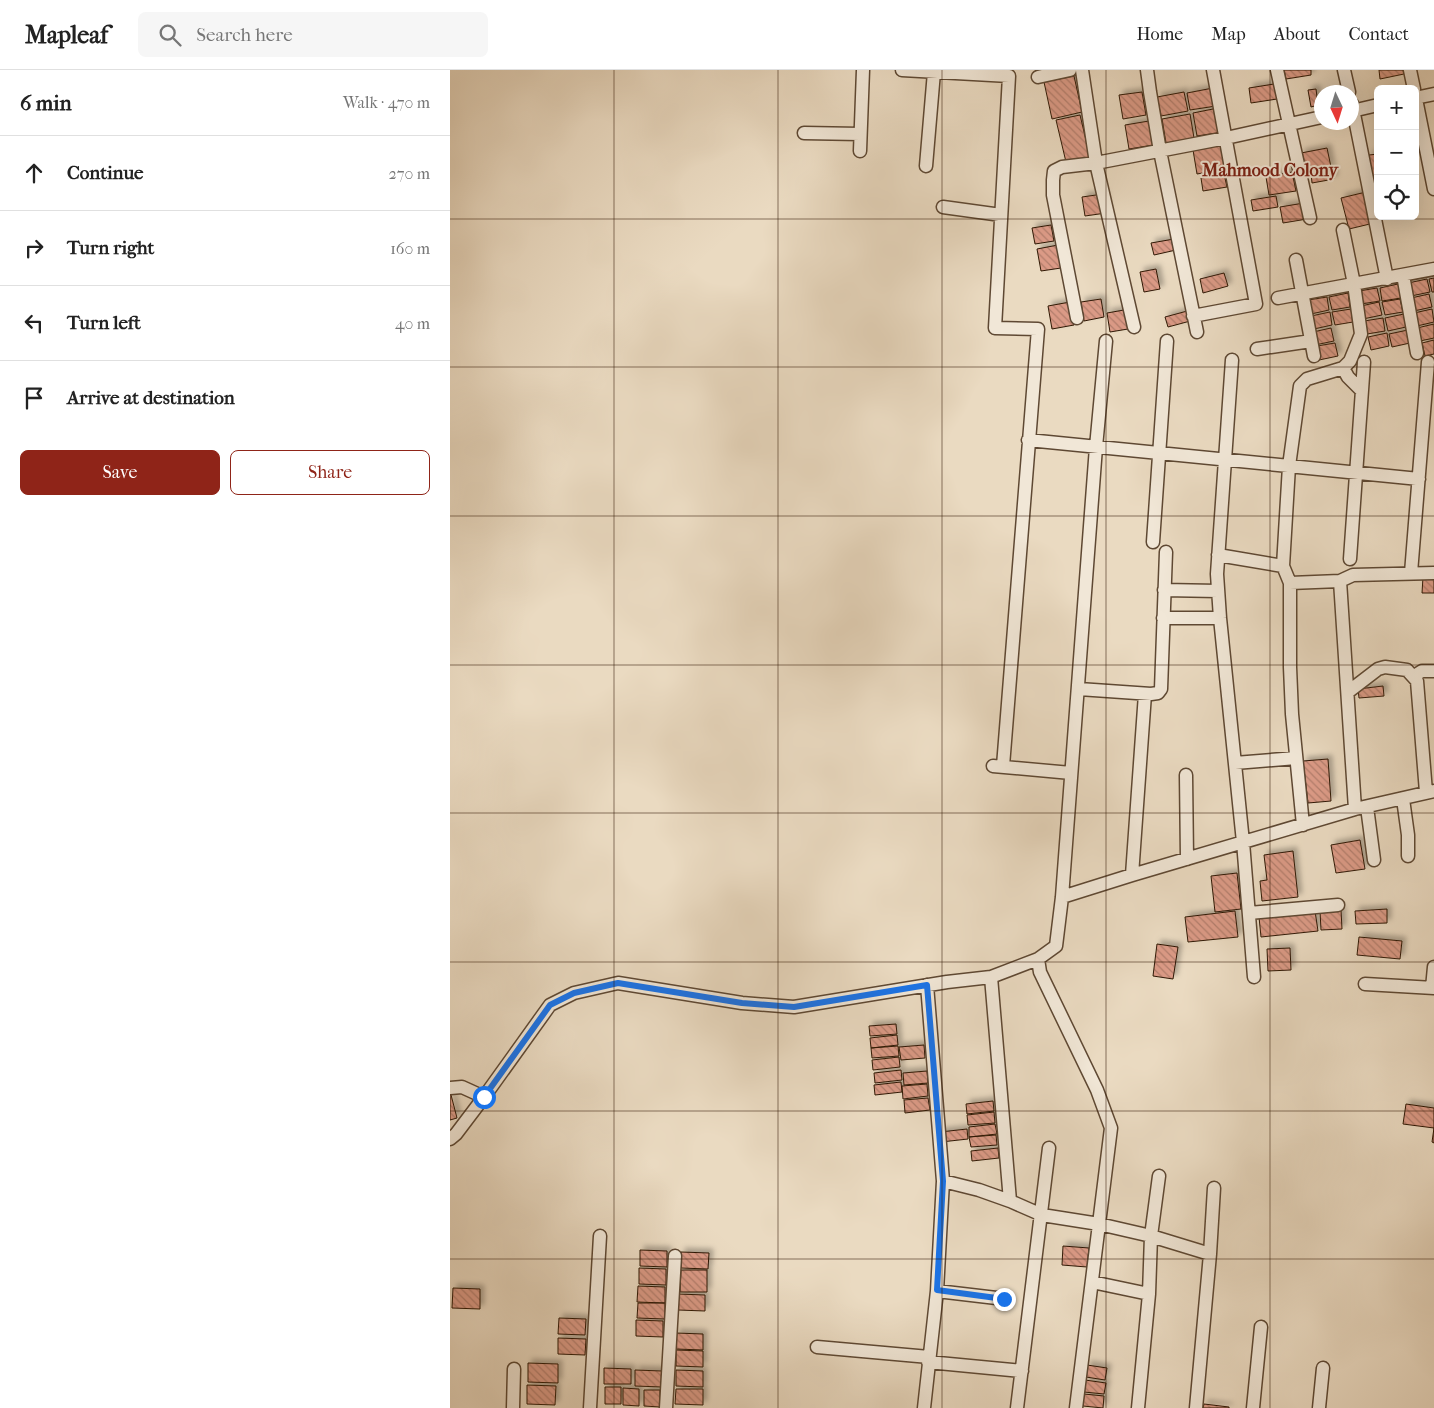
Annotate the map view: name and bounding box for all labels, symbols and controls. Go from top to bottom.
search box [138,12,488,57]
text: Mapleaf [25,21,108,49]
icon: search [156,21,184,49]
text: Search here [196,24,293,46]
text: Home [1136,24,1183,45]
text: Map [1211,24,1246,45]
text: About [1274,24,1320,45]
text: Contact [1348,24,1409,45]
north arrow [1314,85,1359,130]
map controls [1374,85,1419,220]
button: + [1374,85,1419,130]
text: 6 min [20,91,72,115]
text: Walk · 470 m [343,93,430,112]
button: − [1374,130,1419,175]
icon: ahead [20,159,48,187]
district label: Mahmood Colony [1201,160,1339,181]
text: Continue [67,162,143,184]
text: 270 m [389,164,430,183]
button: locate [1374,175,1419,220]
icon: right [20,234,48,262]
text: Turn right [67,237,154,259]
text: 160 m [390,239,430,258]
icon: left [20,309,48,337]
text: Turn left [67,312,141,334]
text: 40 m [395,314,430,333]
icon: arrive [20,384,48,412]
text: Arrive at destination [67,387,235,409]
button: Save [20,450,220,495]
button: Share [230,450,430,495]
route start [473,1086,496,1109]
route end [993,1288,1016,1311]

